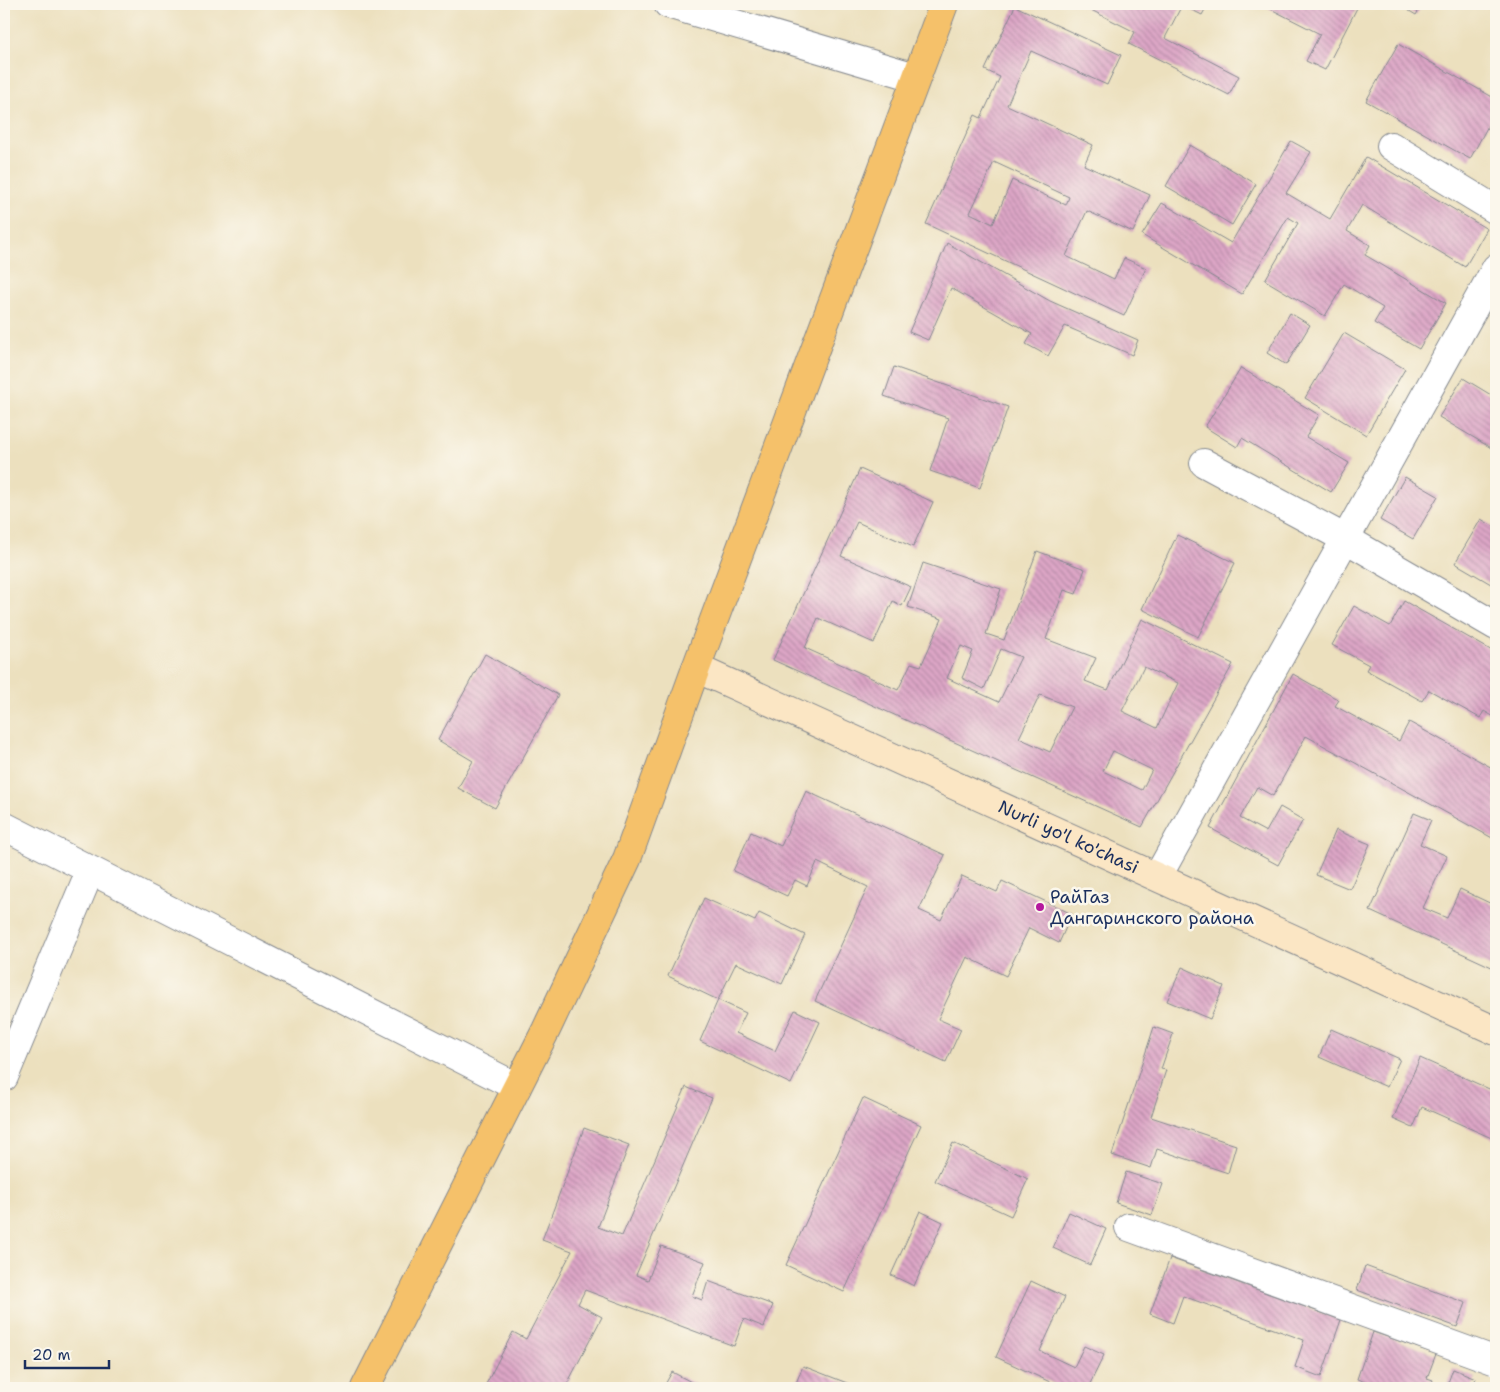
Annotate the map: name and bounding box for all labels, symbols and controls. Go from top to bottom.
street label: Nurli yo'l ko'chasi [994,795,1143,879]
place label: РайГаз Дангаринского района [1050,885,1254,930]
marker: РайГаз Дангаринского района [1034,901,1046,913]
scale bar [25,1337,109,1369]
text: 20 m [32,1345,71,1365]

